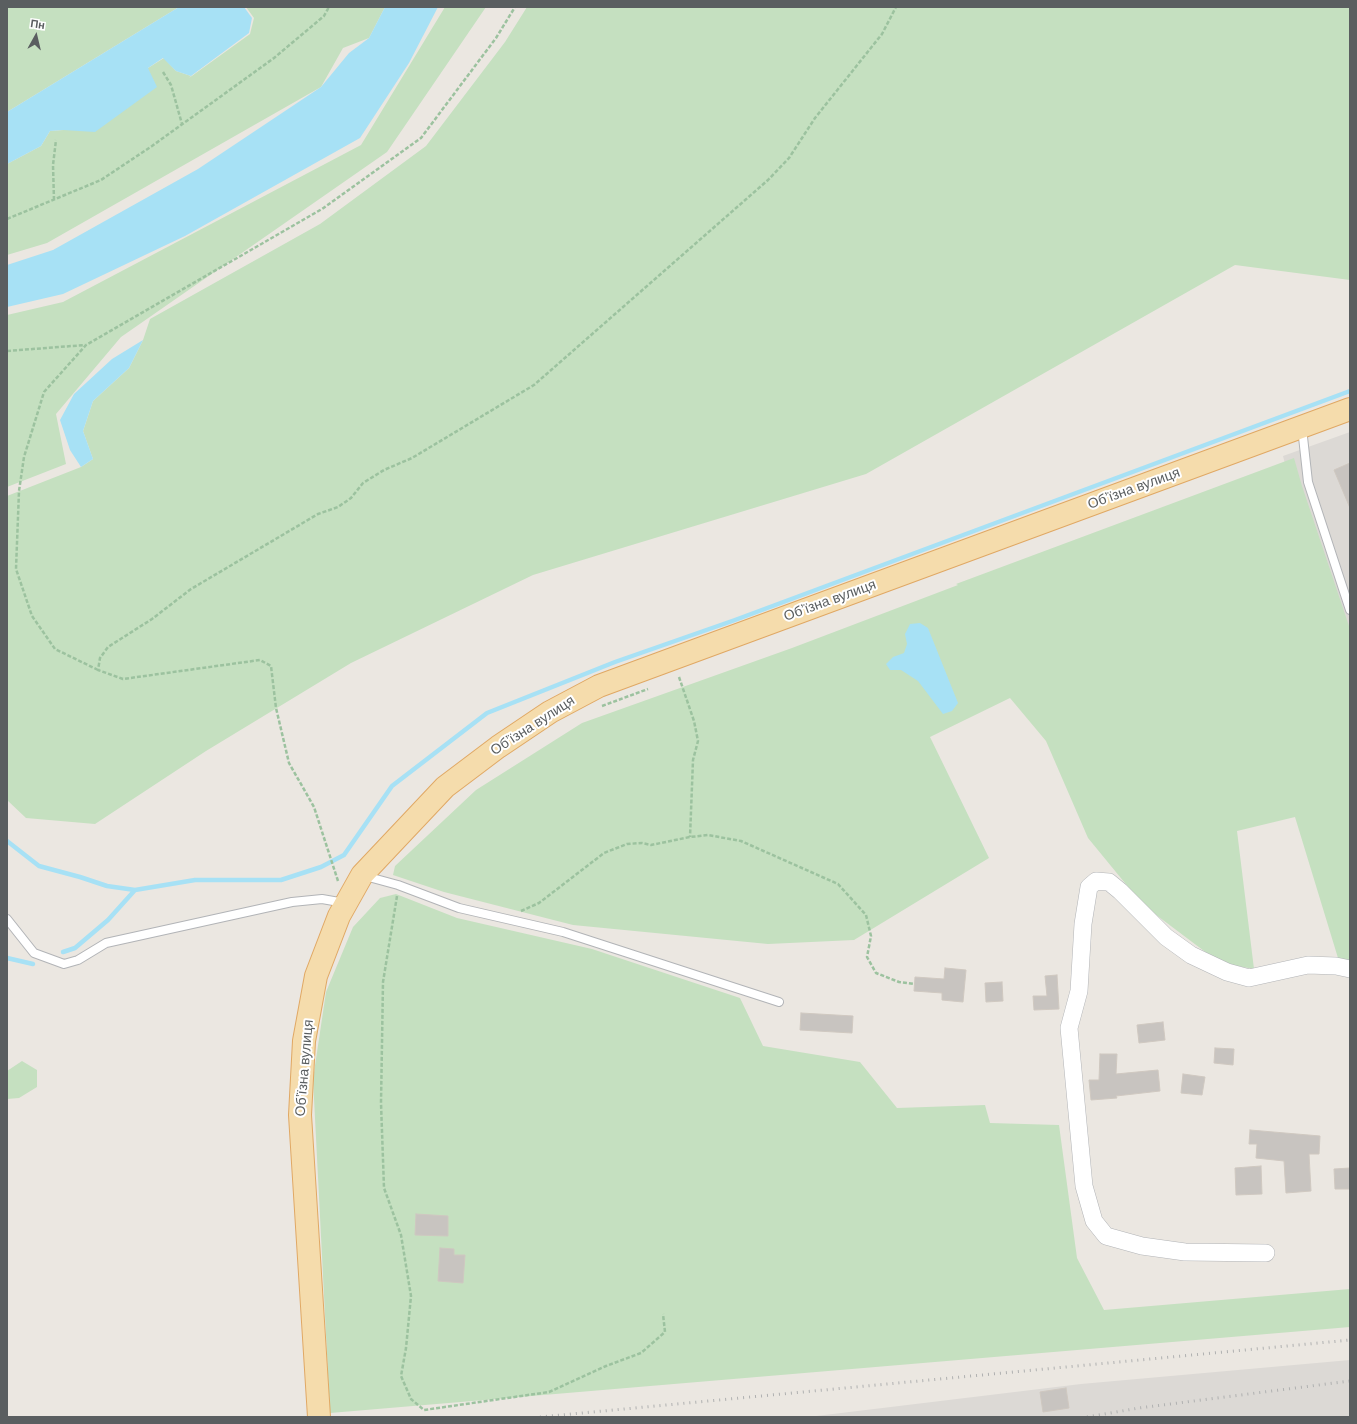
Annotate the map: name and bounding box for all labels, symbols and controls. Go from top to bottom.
north arrow [16,16,56,56]
text: Пн [29,16,46,32]
street label: Обʼїзна вулиця [1086,465,1182,513]
street label: Обʼїзна вулиця [782,577,878,625]
street label: Обʼїзна вулиця [488,693,578,759]
street label: Обʼїзна вулиця [292,1019,318,1117]

